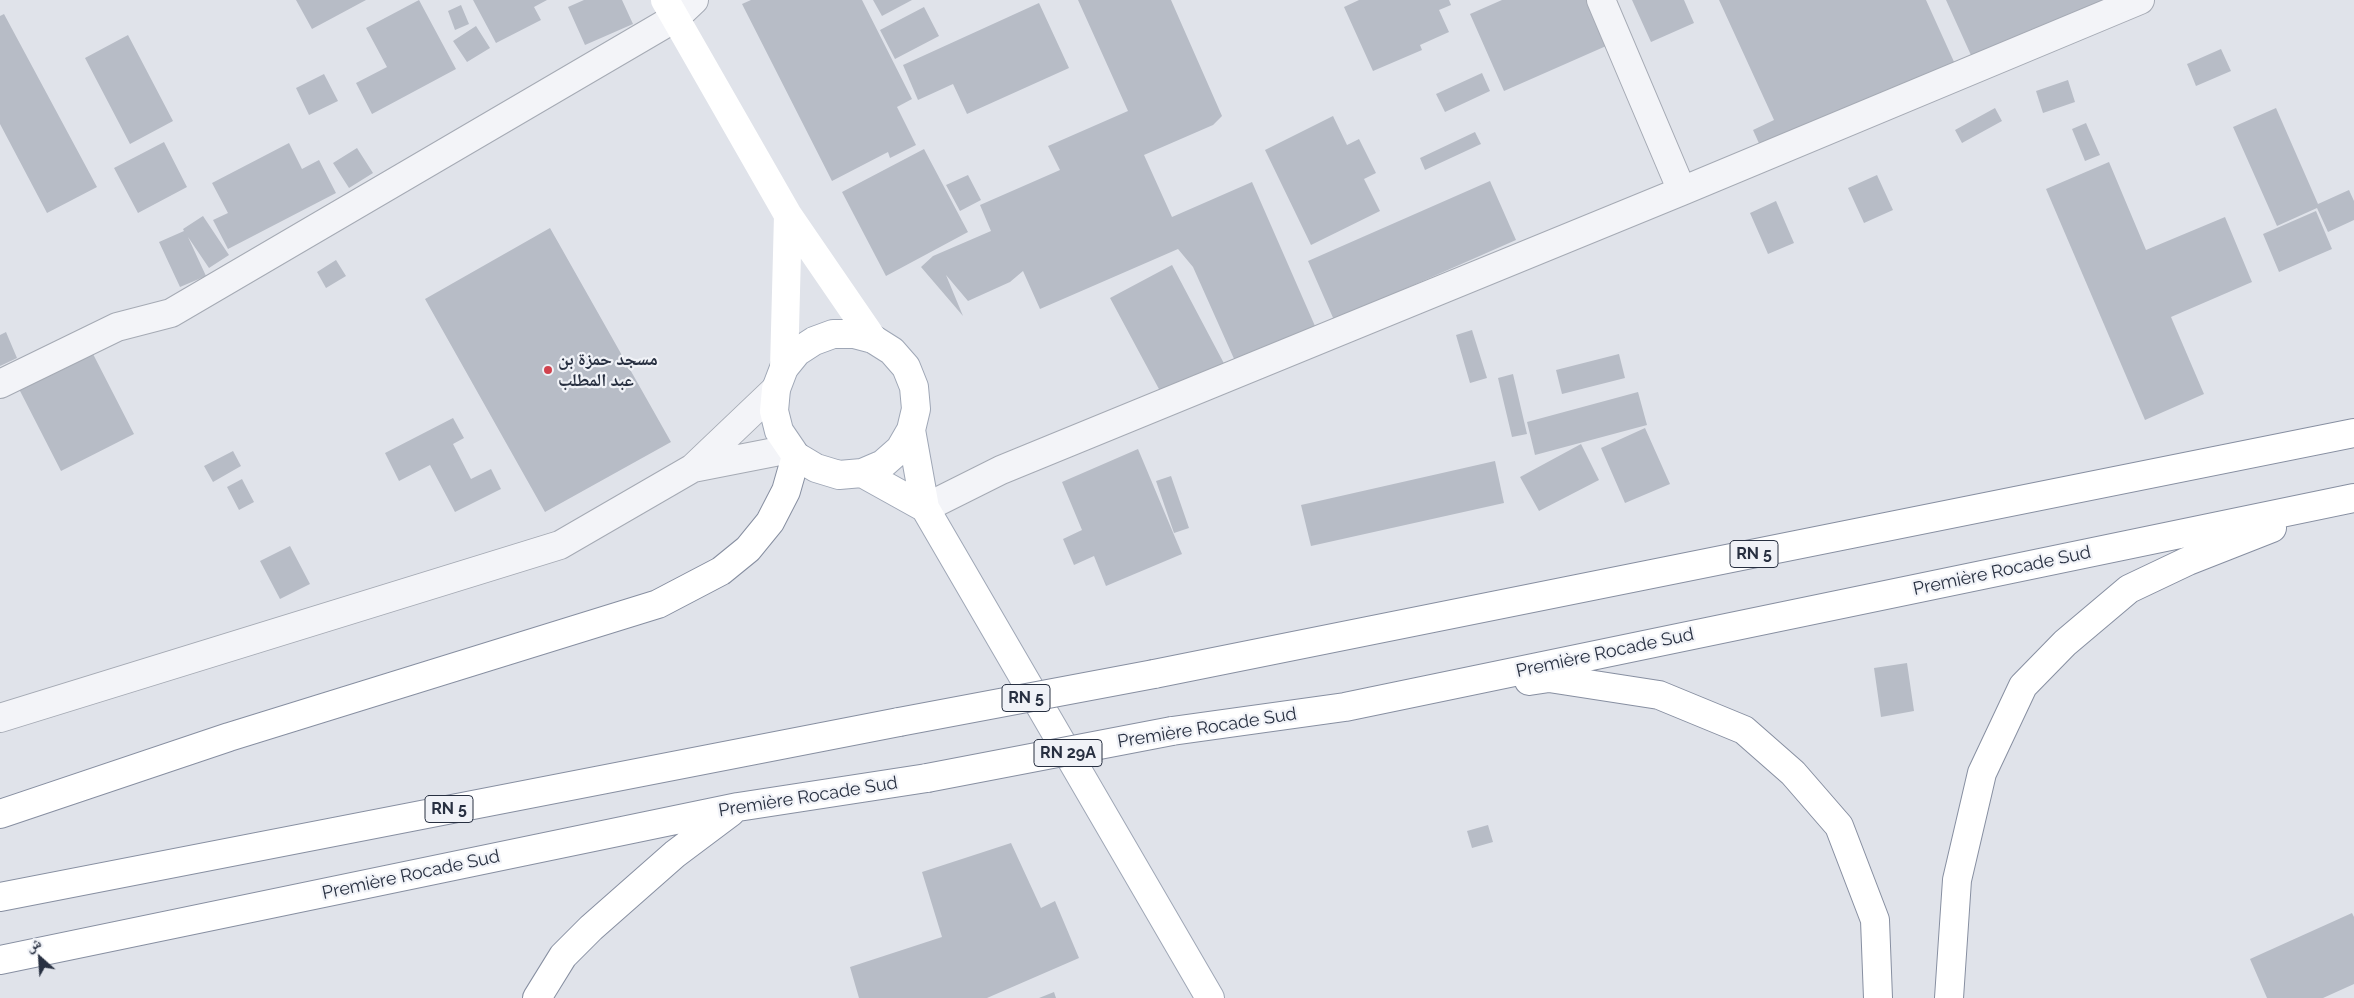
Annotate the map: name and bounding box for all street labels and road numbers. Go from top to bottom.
road number: RN 5 [1730,540,1778,568]
street label: Première Rocade Sud [1911,542,2093,600]
street label: Première Rocade Sud [1514,624,1696,682]
road number: RN 5 [1002,684,1050,711]
street label: Première Rocade Sud [1116,703,1298,753]
road number: RN 29A [1034,740,1102,766]
street label: Première Rocade Sud [717,772,899,822]
road number: RN 5 [425,796,473,822]
street label: Première Rocade Sud [320,846,502,904]

